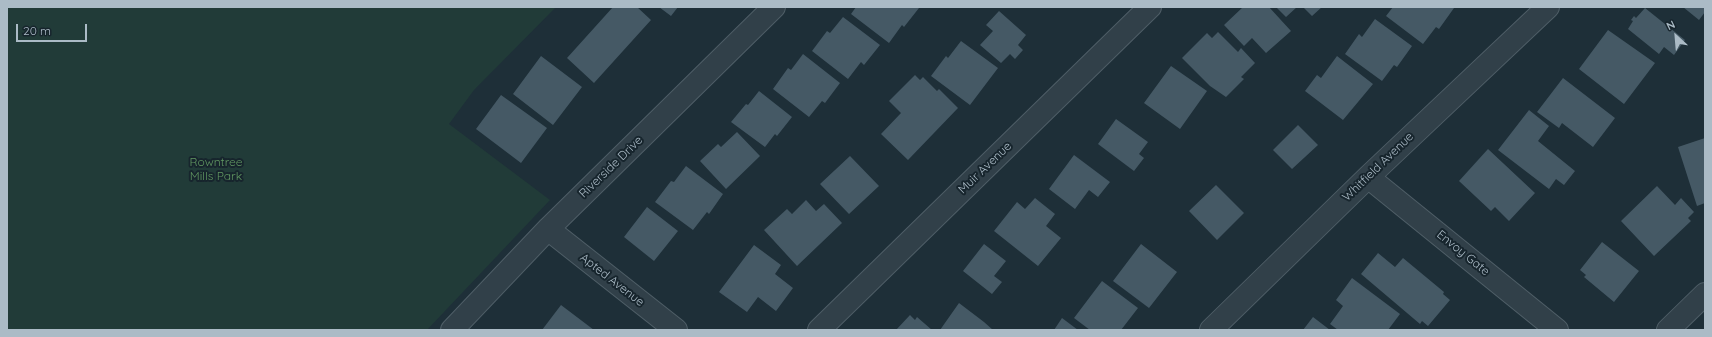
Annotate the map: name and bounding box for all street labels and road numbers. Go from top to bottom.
street label: Whitfield Avenue [1340,130,1416,204]
street label: Riverside Drive [576,133,646,201]
street label: Muir Avenue [955,139,1015,197]
street label: Envoy Gate [1434,227,1492,279]
street label: Apted Avenue [577,250,647,310]

